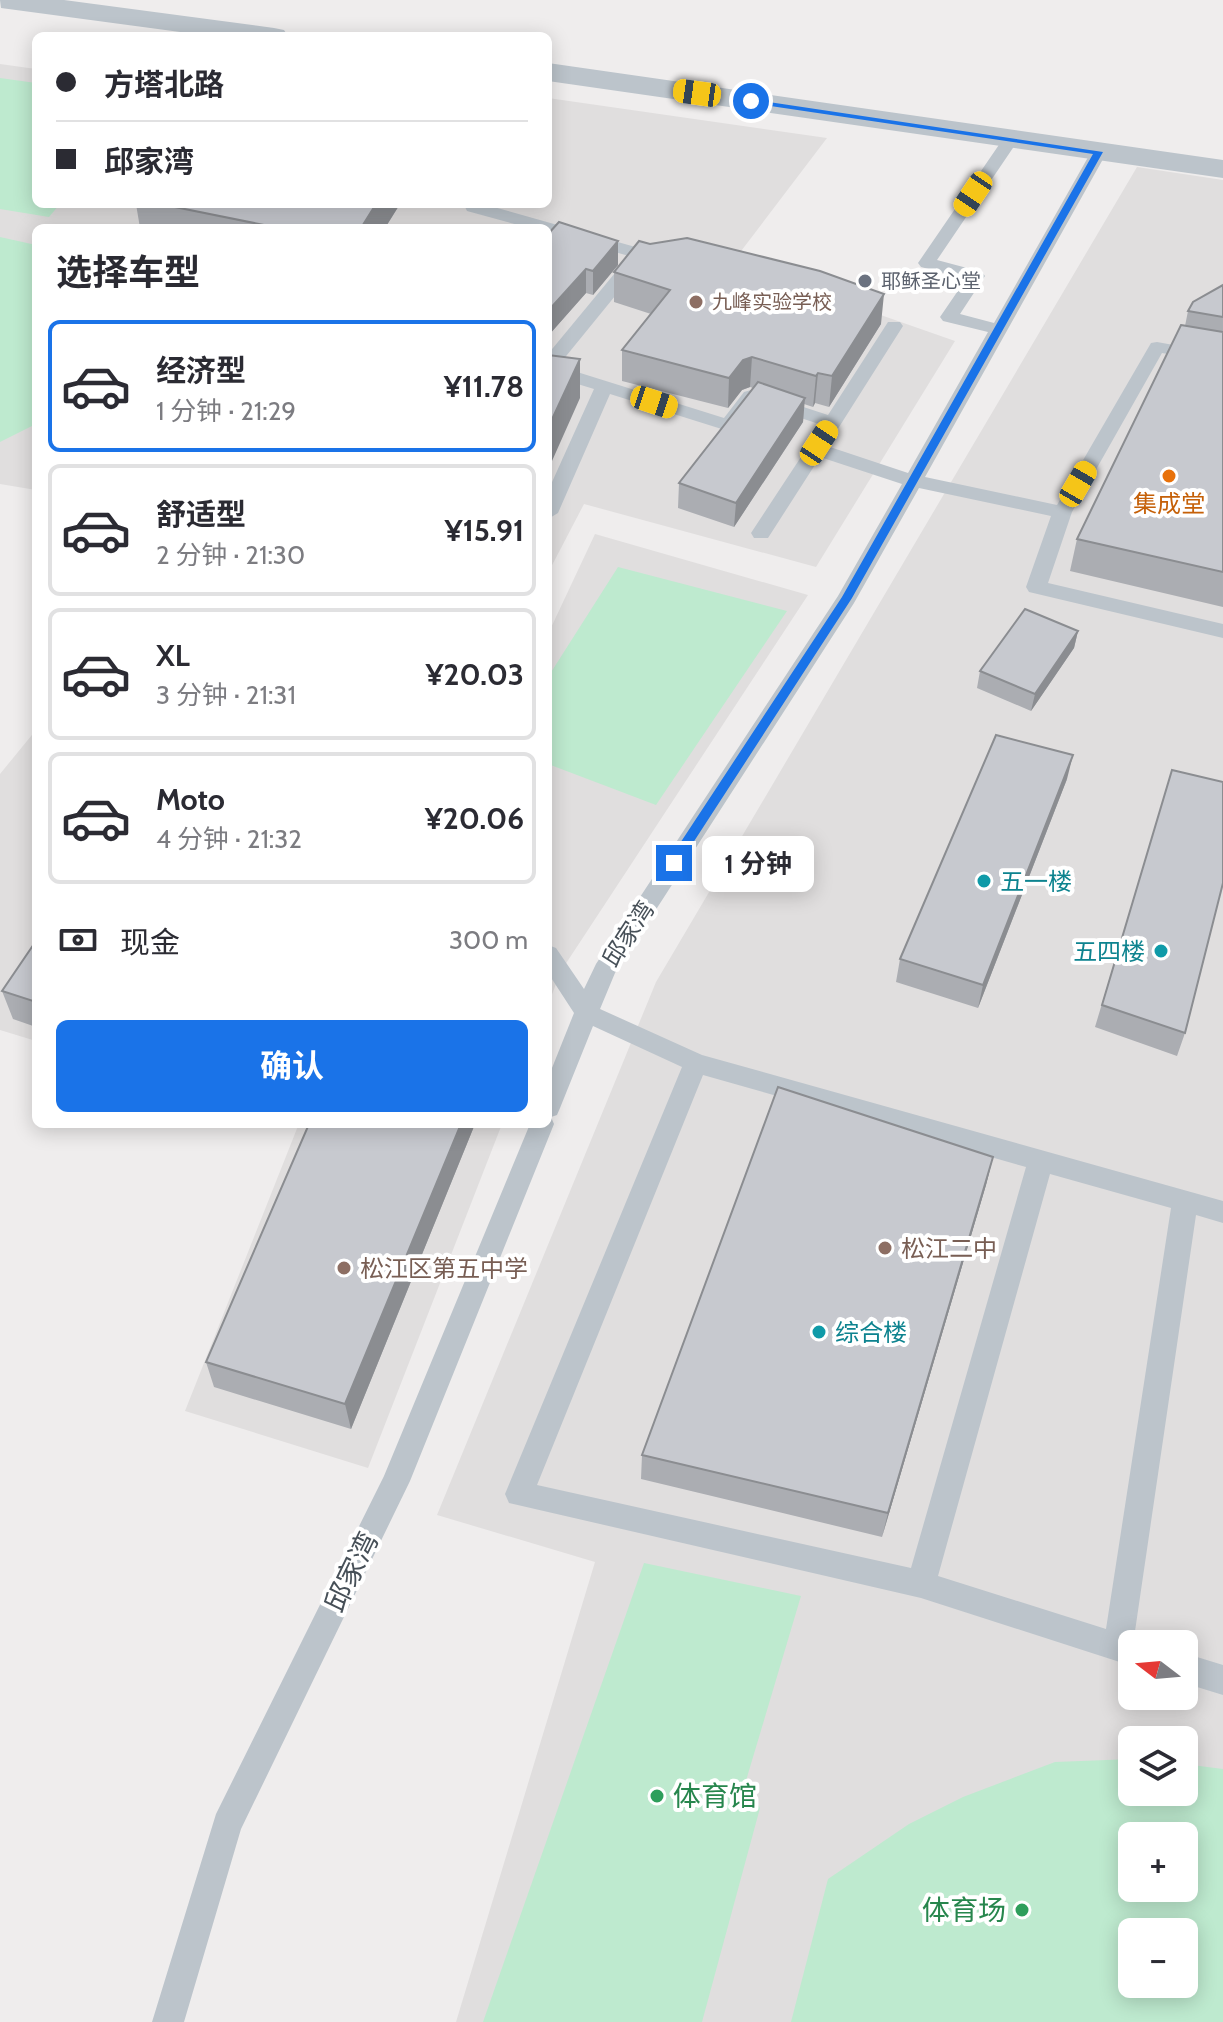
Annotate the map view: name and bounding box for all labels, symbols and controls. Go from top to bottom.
text: 方塔北路 [104,66,224,103]
car [672,78,722,108]
route start [733,83,769,119]
text: 邱家湾 [104,143,194,180]
car [950,167,996,221]
text: 选择车型 [56,250,200,294]
place label: 耶稣圣心堂 [881,269,981,293]
marker: 耶稣圣心堂 [856,272,874,290]
place label: 九峰实验学校 [712,290,832,314]
marker: 九峰实验学校 [687,293,705,311]
icon: car [60,350,132,422]
text: 经济型 [156,352,246,389]
text: ¥11.78 [444,368,524,405]
car [627,383,681,421]
text: 1 分钟 · 21:29 [156,395,296,427]
car [796,416,842,470]
car [1056,457,1100,511]
marker: 集成堂 [1160,467,1178,485]
place label: 集成堂 [1133,489,1205,518]
icon: car [60,494,132,566]
text: 舒适型 [156,496,246,533]
text: ¥15.91 [445,512,524,549]
text: 2 分钟 · 21:30 [156,539,305,571]
text: XL [156,637,190,674]
icon: car [60,638,132,710]
text: ¥20.03 [425,656,524,693]
text: 3 分钟 · 21:31 [156,679,296,711]
text: Moto [156,781,225,818]
icon: car [60,782,132,854]
text: ¥20.06 [425,800,524,837]
text: 4 分钟 · 21:32 [156,823,302,855]
callout: 1 分钟 [702,835,814,891]
route end [656,845,692,881]
text: 1 分钟 [724,848,792,880]
place label: 五一楼 [1000,867,1072,896]
marker: 五一楼 [975,872,993,890]
street label: 邱家湾 [596,896,660,972]
icon: cash [56,918,100,962]
text: 现金 [120,924,180,961]
text: 300 m [449,924,528,956]
place label: 五四楼 [1073,937,1145,966]
marker: 五四楼 [1152,942,1170,960]
button: 确认 [56,1020,528,1112]
place label: 松江二中 [901,1234,997,1263]
marker: 松江二中 [876,1239,894,1257]
place label: 松江区第五中学 [360,1254,528,1283]
marker: 松江区第五中学 [335,1259,353,1277]
place label: 综合楼 [835,1318,907,1347]
marker: 综合楼 [810,1323,828,1341]
street label: 邱家湾 [317,1527,385,1617]
north arrow [1118,1630,1198,1710]
map controls [1118,1630,1198,1998]
button: layers [1118,1726,1198,1806]
place label: 体育馆 [673,1779,757,1813]
marker: 体育馆 [648,1787,666,1805]
button: + [1118,1822,1198,1902]
place label: 体育场 [922,1893,1006,1927]
marker: 体育场 [1013,1901,1031,1919]
button: − [1118,1918,1198,1998]

